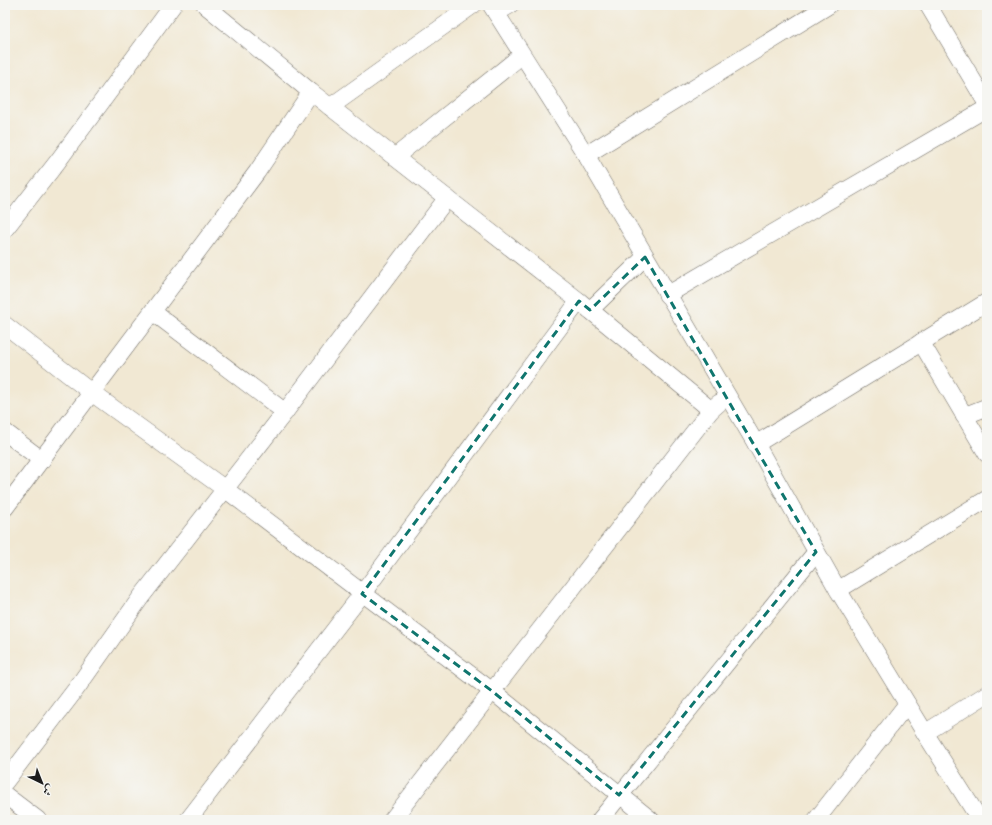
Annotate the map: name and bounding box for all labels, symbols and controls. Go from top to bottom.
north arrow [22,763,62,803]
text: ش [39,781,58,799]

